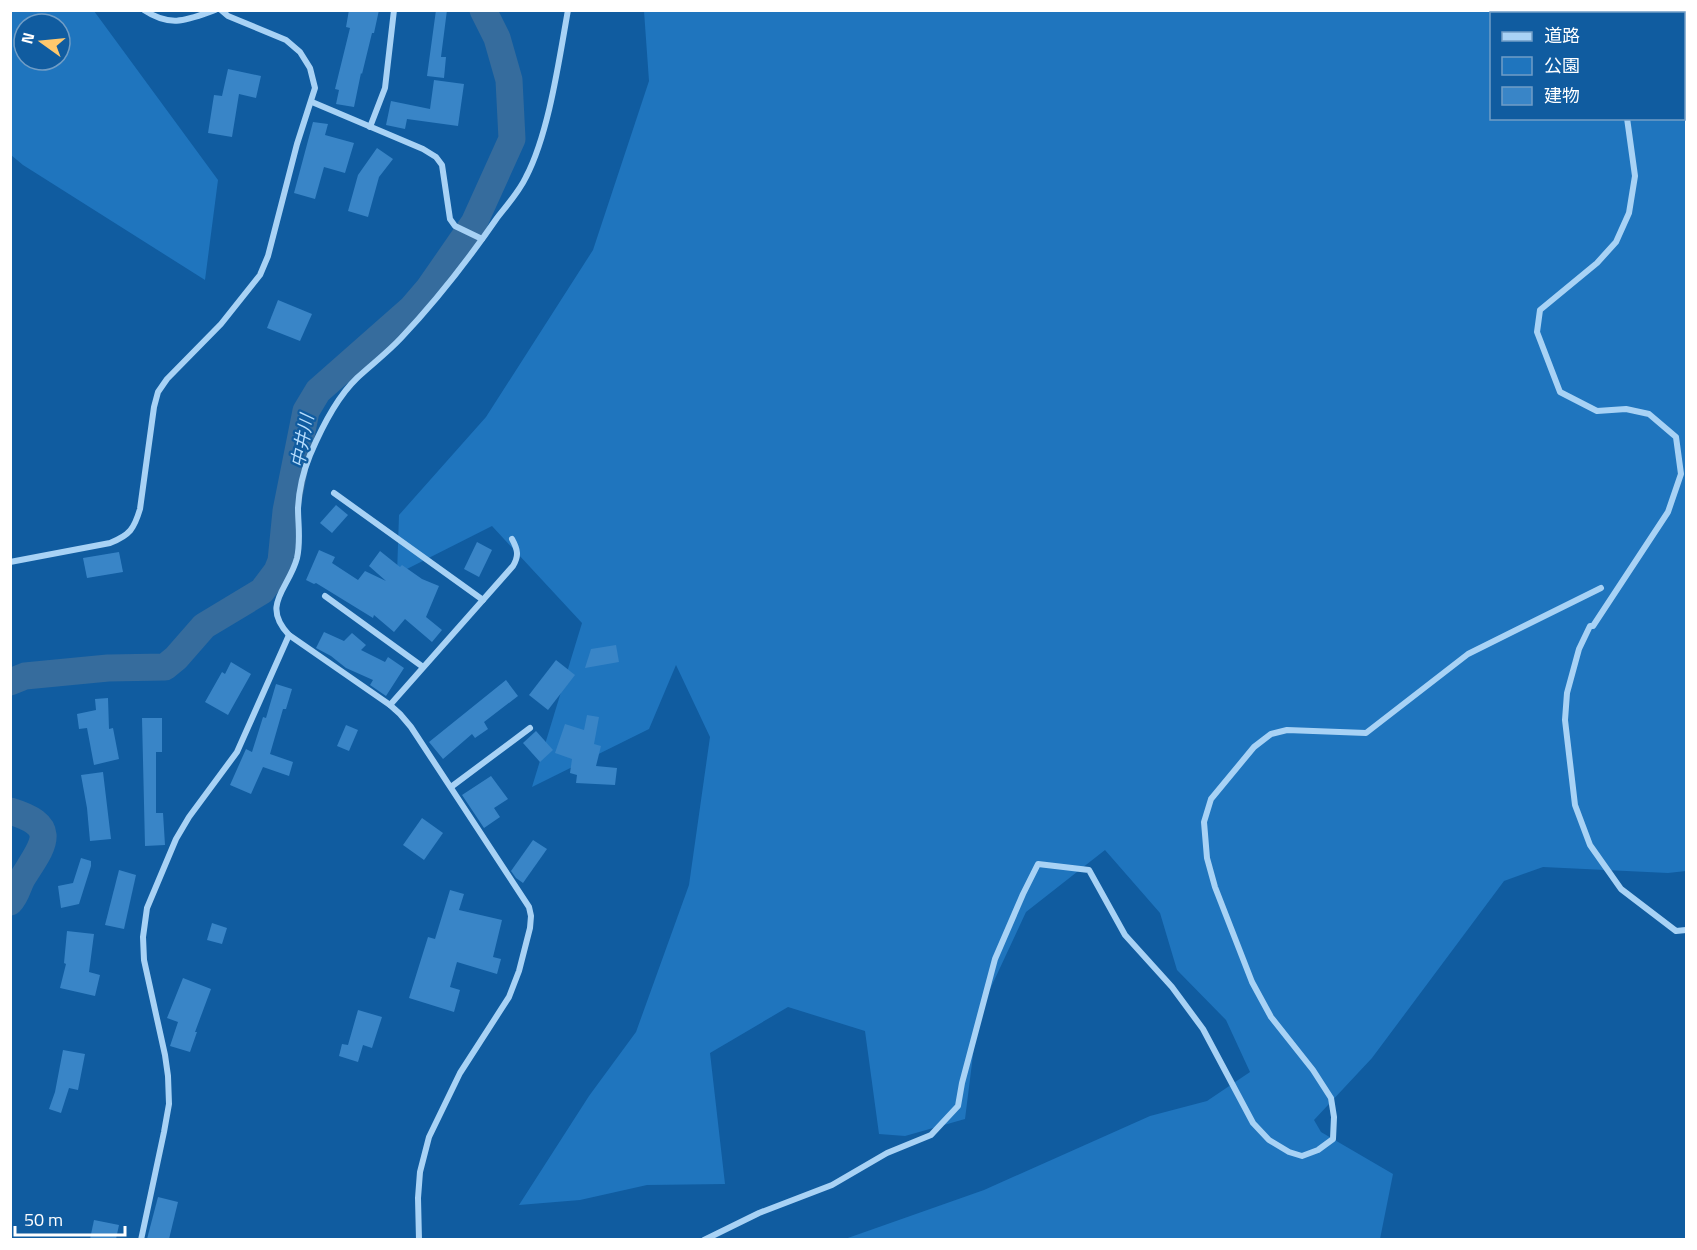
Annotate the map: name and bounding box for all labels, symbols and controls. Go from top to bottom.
north arrow [12,12,72,72]
legend [1490,12,1685,120]
text: 道路 [1544,22,1580,49]
text: N [14,30,41,47]
text: 公園 [1544,52,1580,79]
text: 建物 [1544,82,1580,109]
water label: 中井川 [284,410,321,470]
scale bar [15,1199,124,1237]
text: 50 m [24,1206,63,1233]

